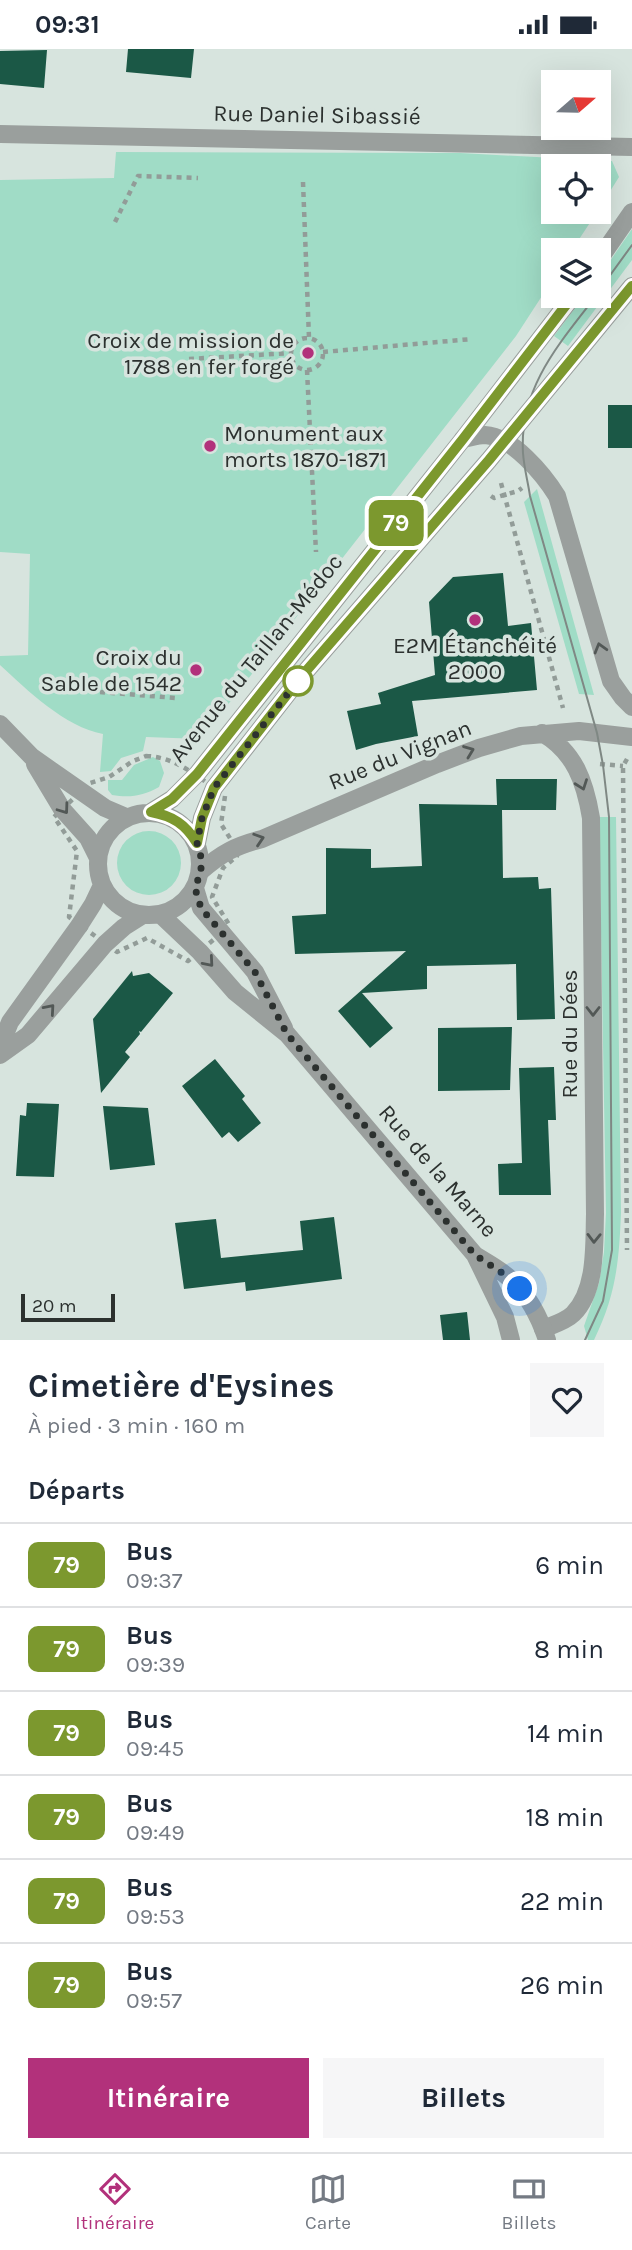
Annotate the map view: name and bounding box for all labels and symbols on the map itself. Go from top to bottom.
north arrow [541,70,611,140]
street label: Rue Daniel Sibassié [213,100,421,130]
place label: Croix de mission de 1788 en fer forgé [87,327,294,380]
marker: Croix de mission de 1788 en fer forgé [300,345,316,361]
place label: Monument aux morts 1870-1871 [224,420,387,473]
marker: Monument aux morts 1870-1871 [202,438,218,454]
line badge: 79 [364,500,428,546]
street label: Avenue du Taillan-Médoc [164,548,348,768]
marker: E2M Étanchéité 2000 [467,612,483,628]
place label: E2M Étanchéité 2000 [393,632,557,685]
one-way arrow [594,642,608,654]
place label: Croix du Sable de 1542 [40,644,182,697]
marker: Croix du Sable de 1542 [188,662,204,678]
unlabelled marker [283,666,313,696]
street label: Rue du Vignan [325,714,475,796]
one-way arrow [463,746,475,760]
one-way arrow [574,778,588,790]
one-way arrow [55,801,68,814]
one-way arrow [253,833,265,847]
one-way arrow [201,954,213,967]
street label: Rue du Dées [556,969,583,1099]
one-way arrow [42,1005,54,1018]
one-way arrow [585,1006,601,1017]
street label: Rue de la Marne [373,1099,503,1243]
one-way arrow [587,1233,602,1244]
your location [502,1271,537,1306]
scale bar [21,1291,116,1323]

